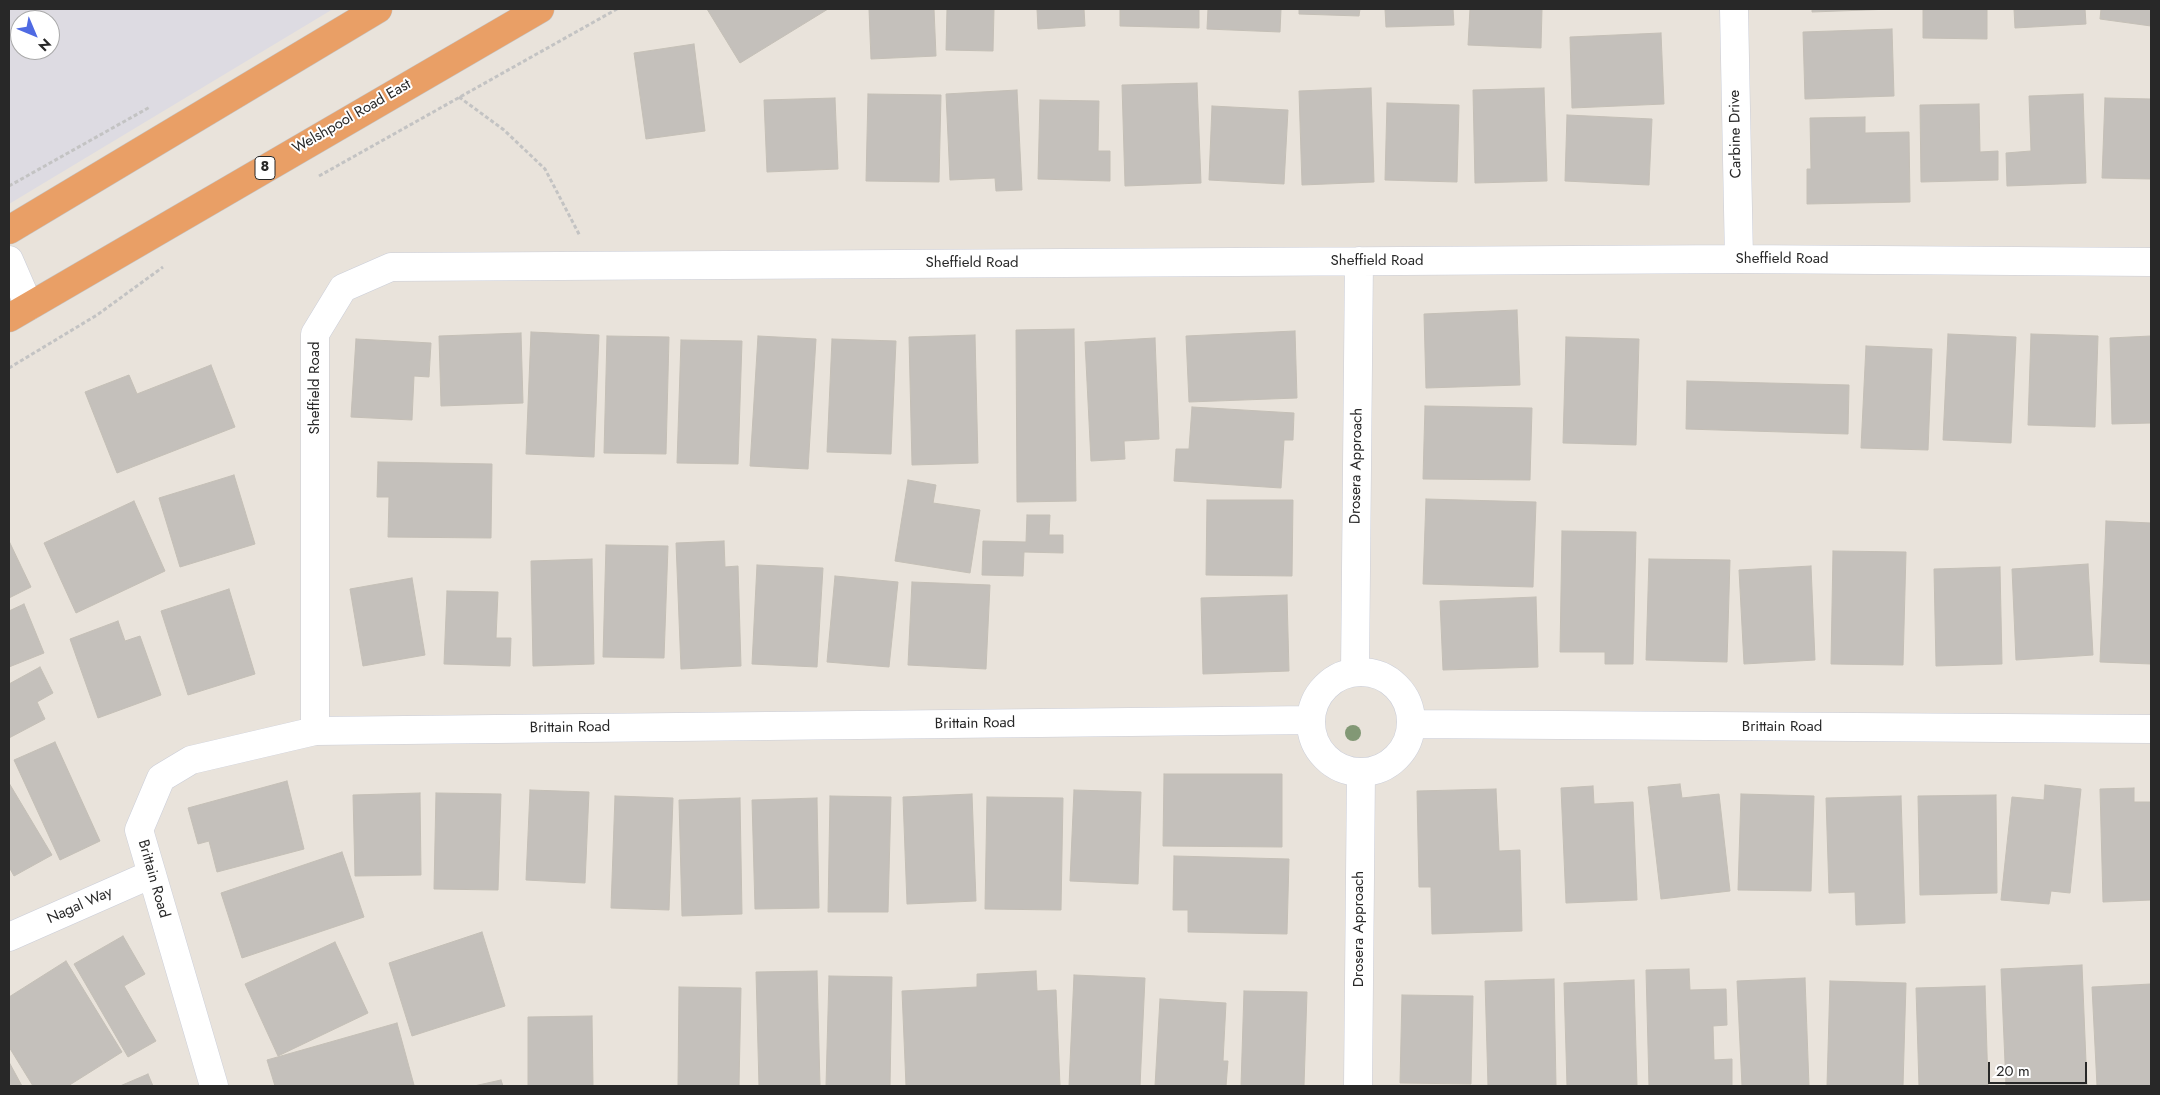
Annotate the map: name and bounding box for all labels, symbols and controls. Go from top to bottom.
north arrow [10,10,60,60]
text: N [34,34,56,56]
street label: Welshpool Road East [290,76,414,158]
street label: Carbine Drive [1726,90,1746,178]
road number: 8 [255,156,275,180]
street label: Sheffield Road [1736,250,1828,268]
street label: Sheffield Road [1331,252,1423,270]
street label: Sheffield Road [926,254,1018,272]
street label: Sheffield Road [306,342,324,434]
street label: Drosera Approach [1347,408,1367,524]
street label: Brittain Road [935,714,1015,734]
street label: Brittain Road [530,718,610,738]
street label: Brittain Road [1742,718,1822,736]
street label: Brittain Road [133,838,173,920]
street label: Drosera Approach [1350,871,1368,987]
street label: Nagal Way [45,884,115,928]
scale bar [1990,1052,2089,1084]
text: 20 m [1996,1060,2030,1082]

